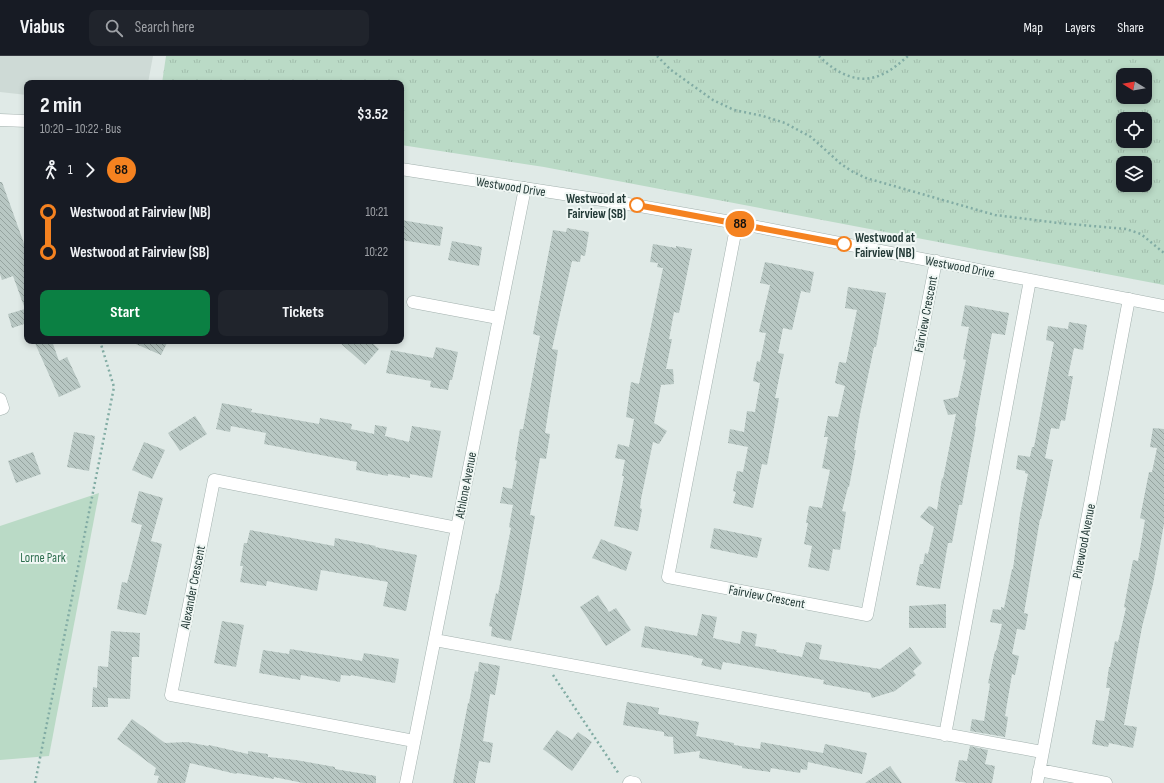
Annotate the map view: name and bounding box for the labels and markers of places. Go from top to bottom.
place label: Westwood at Fairview (SB) [566,191,627,222]
marker: Westwood at Fairview (SB) [629,197,645,213]
place label: Westwood at Fairview (NB) [855,230,916,261]
marker: Westwood at Fairview (NB) [836,236,852,252]

